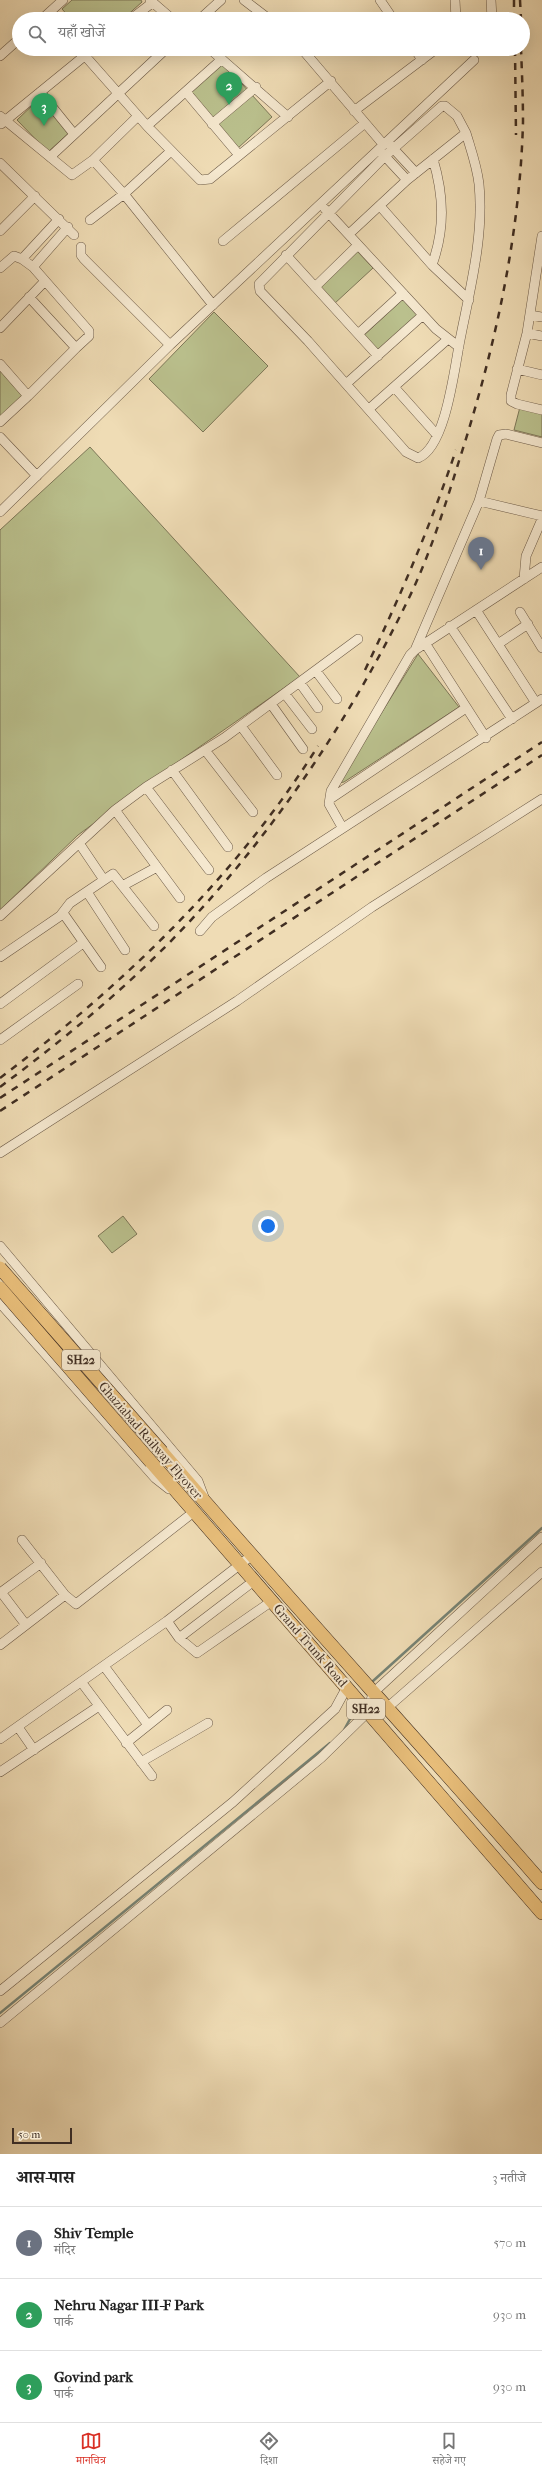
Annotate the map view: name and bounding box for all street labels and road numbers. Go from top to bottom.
road number: SH22 [62,1350,100,1370]
street label: Ghaziabad Railway Flyover [96,1379,206,1502]
street label: Grand Trunk Road [271,1601,351,1691]
road number: SH22 [347,1699,385,1719]

